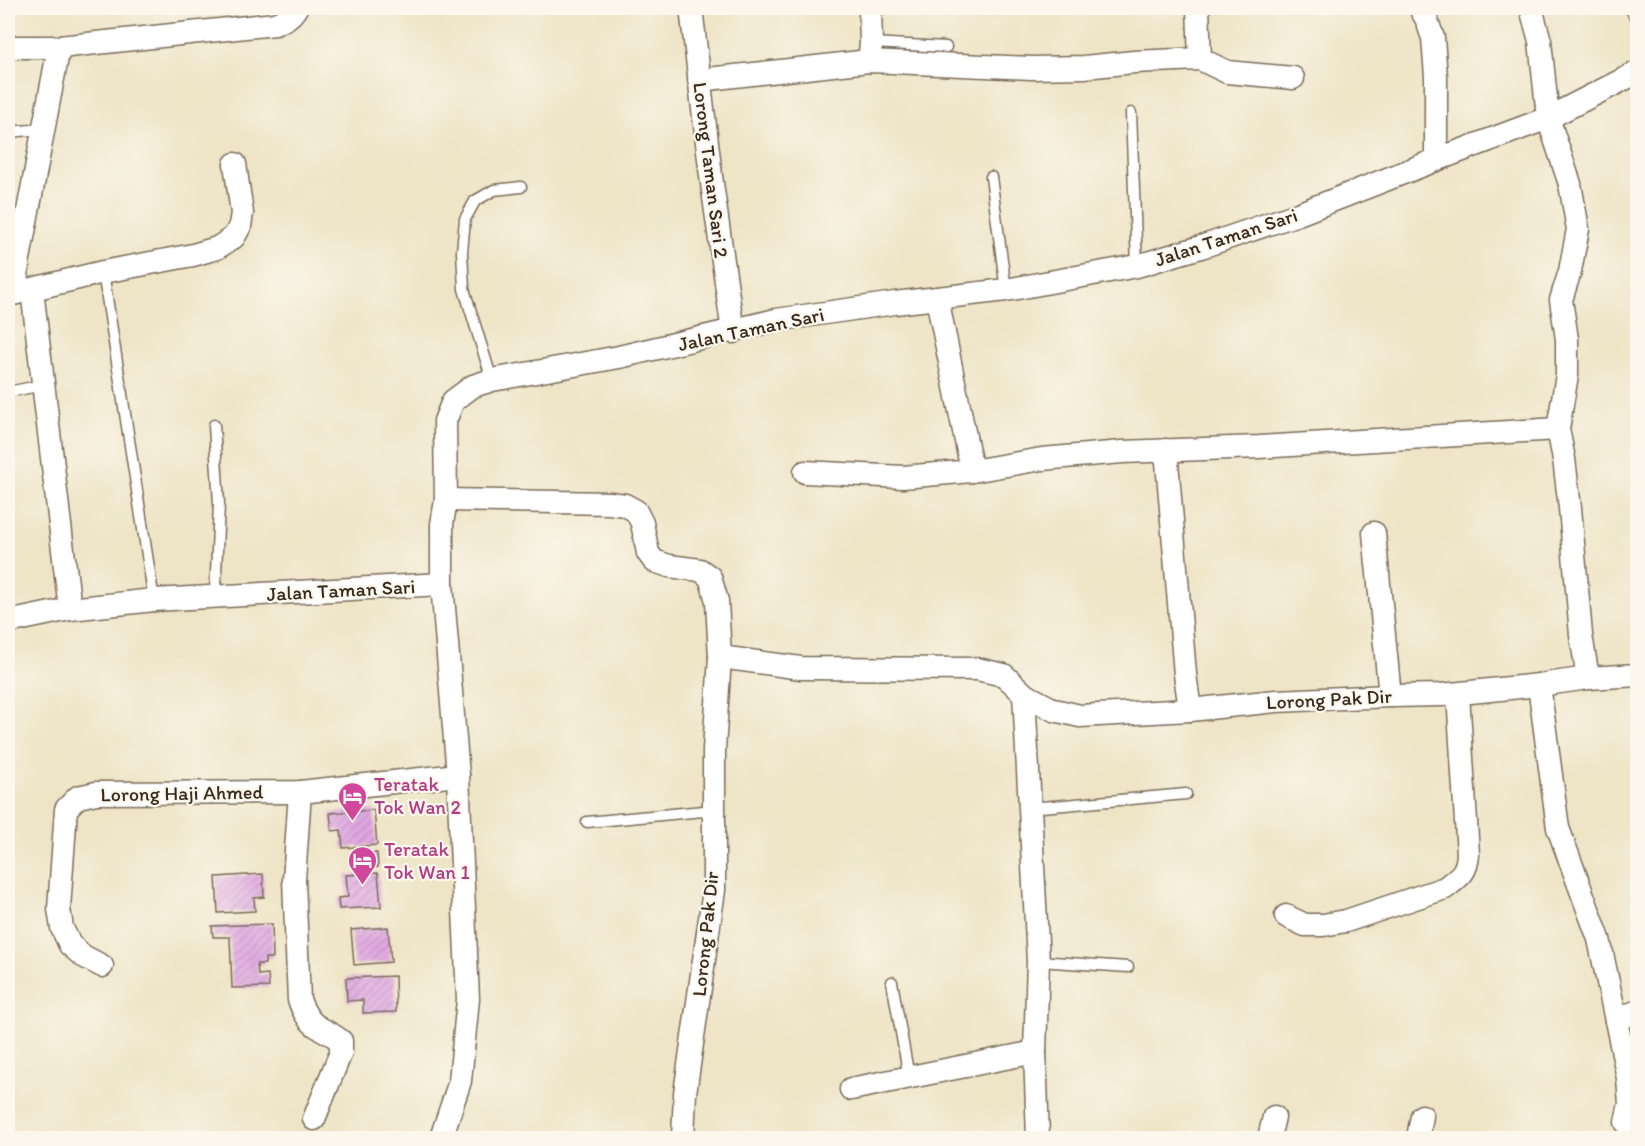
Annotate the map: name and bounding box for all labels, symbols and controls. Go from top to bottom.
street label: Lorong Taman Sari 2 [688,81,734,260]
street label: Jalan Taman Sari [1152,203,1300,271]
street label: Jalan Taman Sari [676,302,826,356]
street label: Jalan Taman Sari [266,574,416,606]
street label: Lorong Pak Dir [1266,684,1393,714]
place label: Teratak Tok Wan 2 [374,772,461,819]
street label: Lorong Haji Ahmed [100,780,264,806]
hotel icon: Teratak Tok Wan 2 [337,780,369,822]
place label: Teratak Tok Wan 1 [384,837,470,884]
hotel icon: Teratak Tok Wan 1 [347,844,379,886]
street label: Lorong Pak Dir [686,870,724,998]

